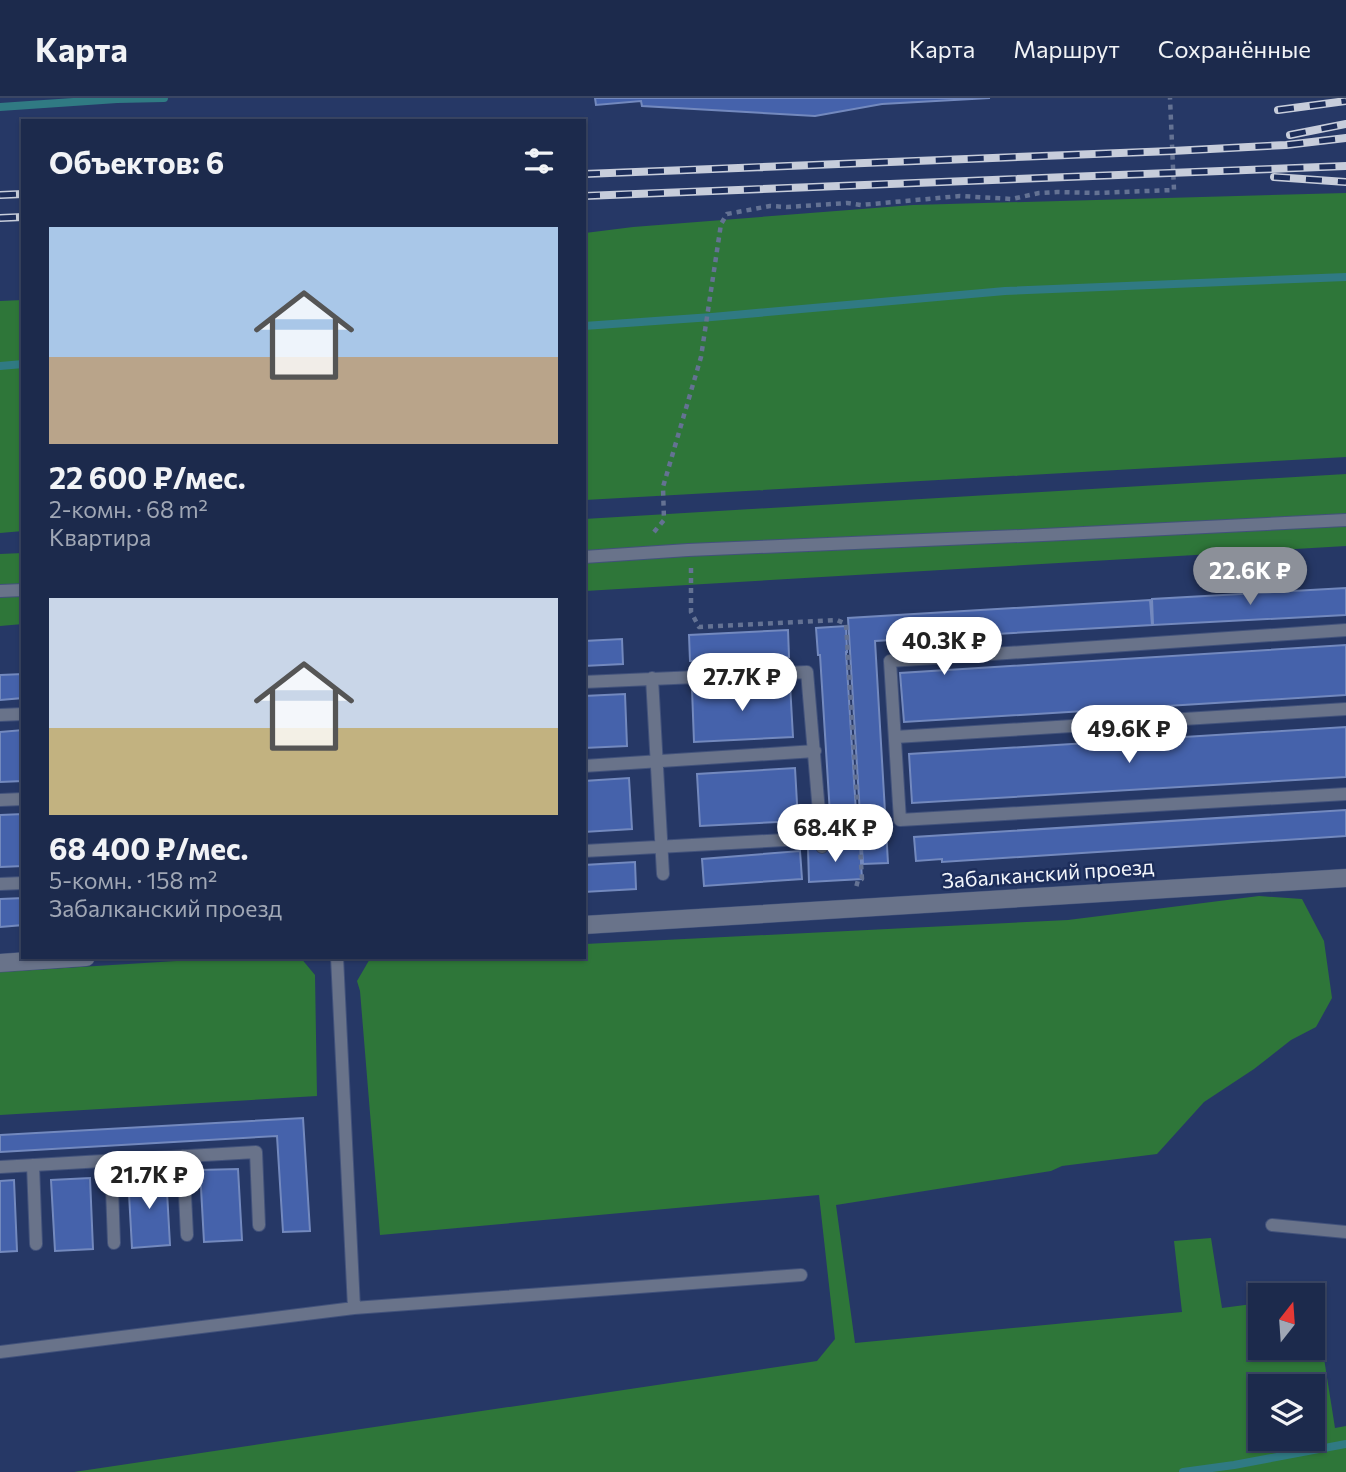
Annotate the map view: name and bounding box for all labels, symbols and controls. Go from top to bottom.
text: Карта [35,28,128,69]
text: Карта [909,34,975,63]
text: Маршрут [1013,34,1120,63]
text: Сохранённые [1158,34,1311,63]
icon: filters [520,142,558,180]
text: Объектов: 6 [49,143,224,180]
icon: home [241,272,367,398]
text: 22 600 ₽/мес. [49,458,246,495]
text: 2-комн. · 68 m² [49,495,208,523]
text: Квартира [49,523,151,551]
pin: 22.6K ₽ [1185,547,1315,607]
text: 22.6K ₽ [1209,556,1291,584]
pin: 40.3K ₽ [879,618,1009,677]
text: 40.3K ₽ [902,626,986,654]
icon: home [241,643,367,769]
pin: 27.7K ₽ [677,654,807,713]
text: 27.7K ₽ [703,662,781,690]
pin: 49.6K ₽ [1064,706,1194,765]
text: 49.6K ₽ [1087,714,1171,742]
pin: 68.4K ₽ [770,804,900,864]
text: 68.4K ₽ [793,813,877,841]
text: 68 400 ₽/мес. [49,829,249,866]
street label: Забалканский проезд [941,853,1155,892]
text: 5-комн. · 158 m² [49,866,217,894]
text: Забалканский проезд [49,894,282,922]
pin: 21.7K ₽ [84,1152,214,1211]
text: 21.7K ₽ [110,1160,188,1188]
north arrow [1248,1283,1325,1360]
map controls [1248,1283,1325,1451]
button: layers [1248,1374,1325,1451]

